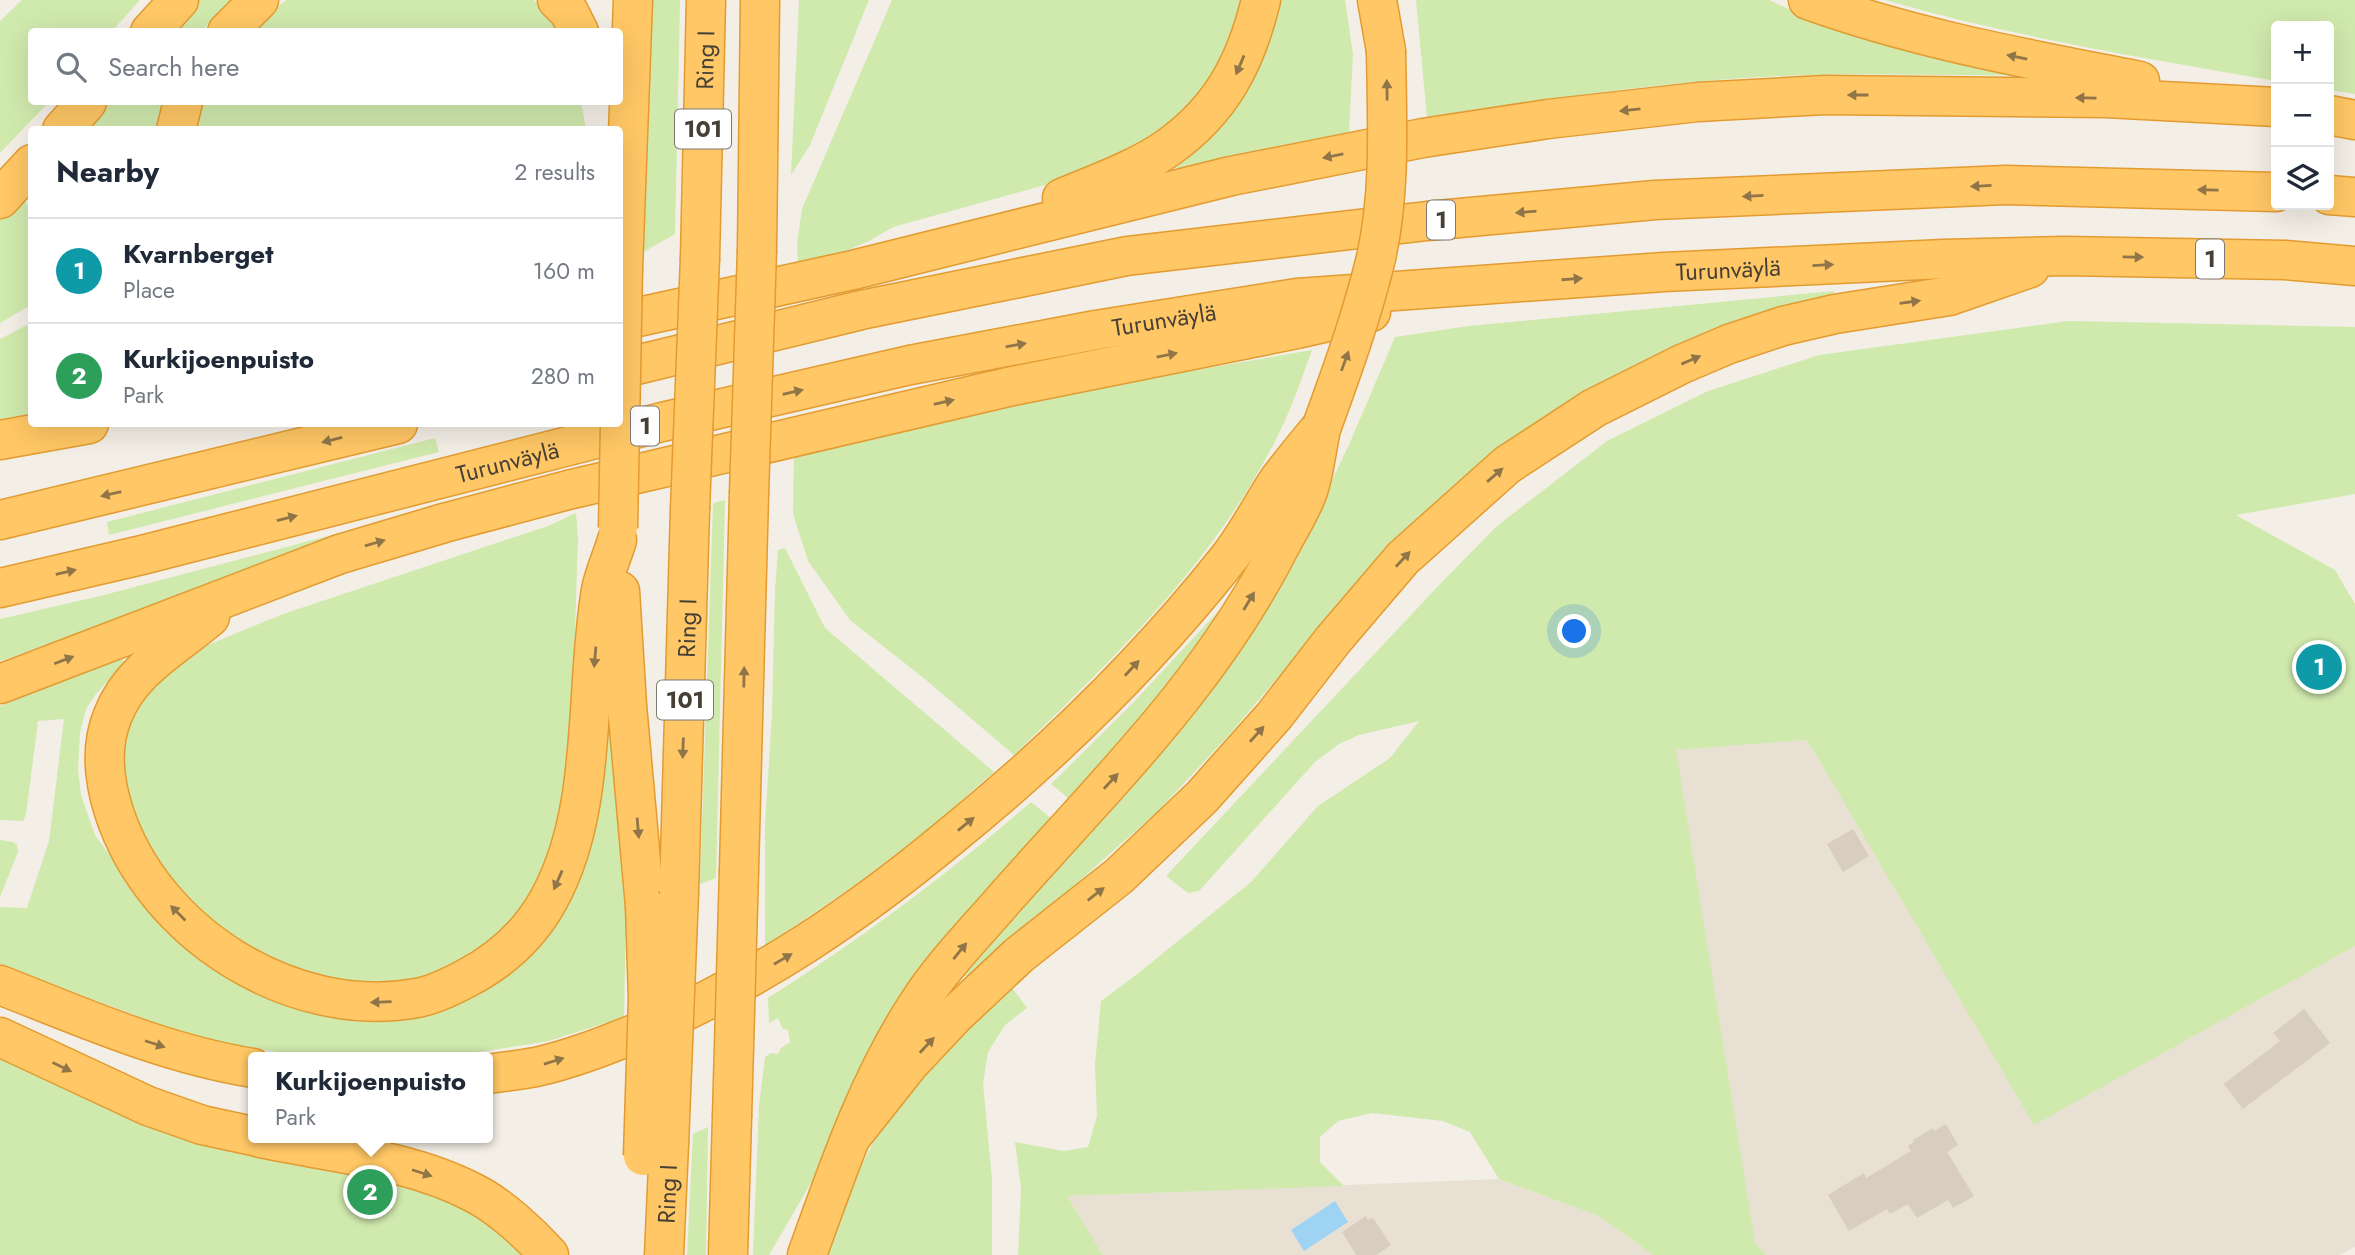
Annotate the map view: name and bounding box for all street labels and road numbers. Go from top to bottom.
street label: Ring I [686,30,723,90]
road number: 101 [675,110,731,148]
road number: 1 [1427,200,1455,240]
road number: 1 [2196,240,2224,278]
street label: Turunväylä [1675,249,1781,289]
street label: Turunväylä [1109,294,1218,345]
road number: 1 [631,406,659,446]
street label: Turunväylä [452,432,563,491]
street label: Ring I [668,598,705,658]
road number: 101 [657,680,713,720]
street label: Ring I [648,1164,686,1224]

